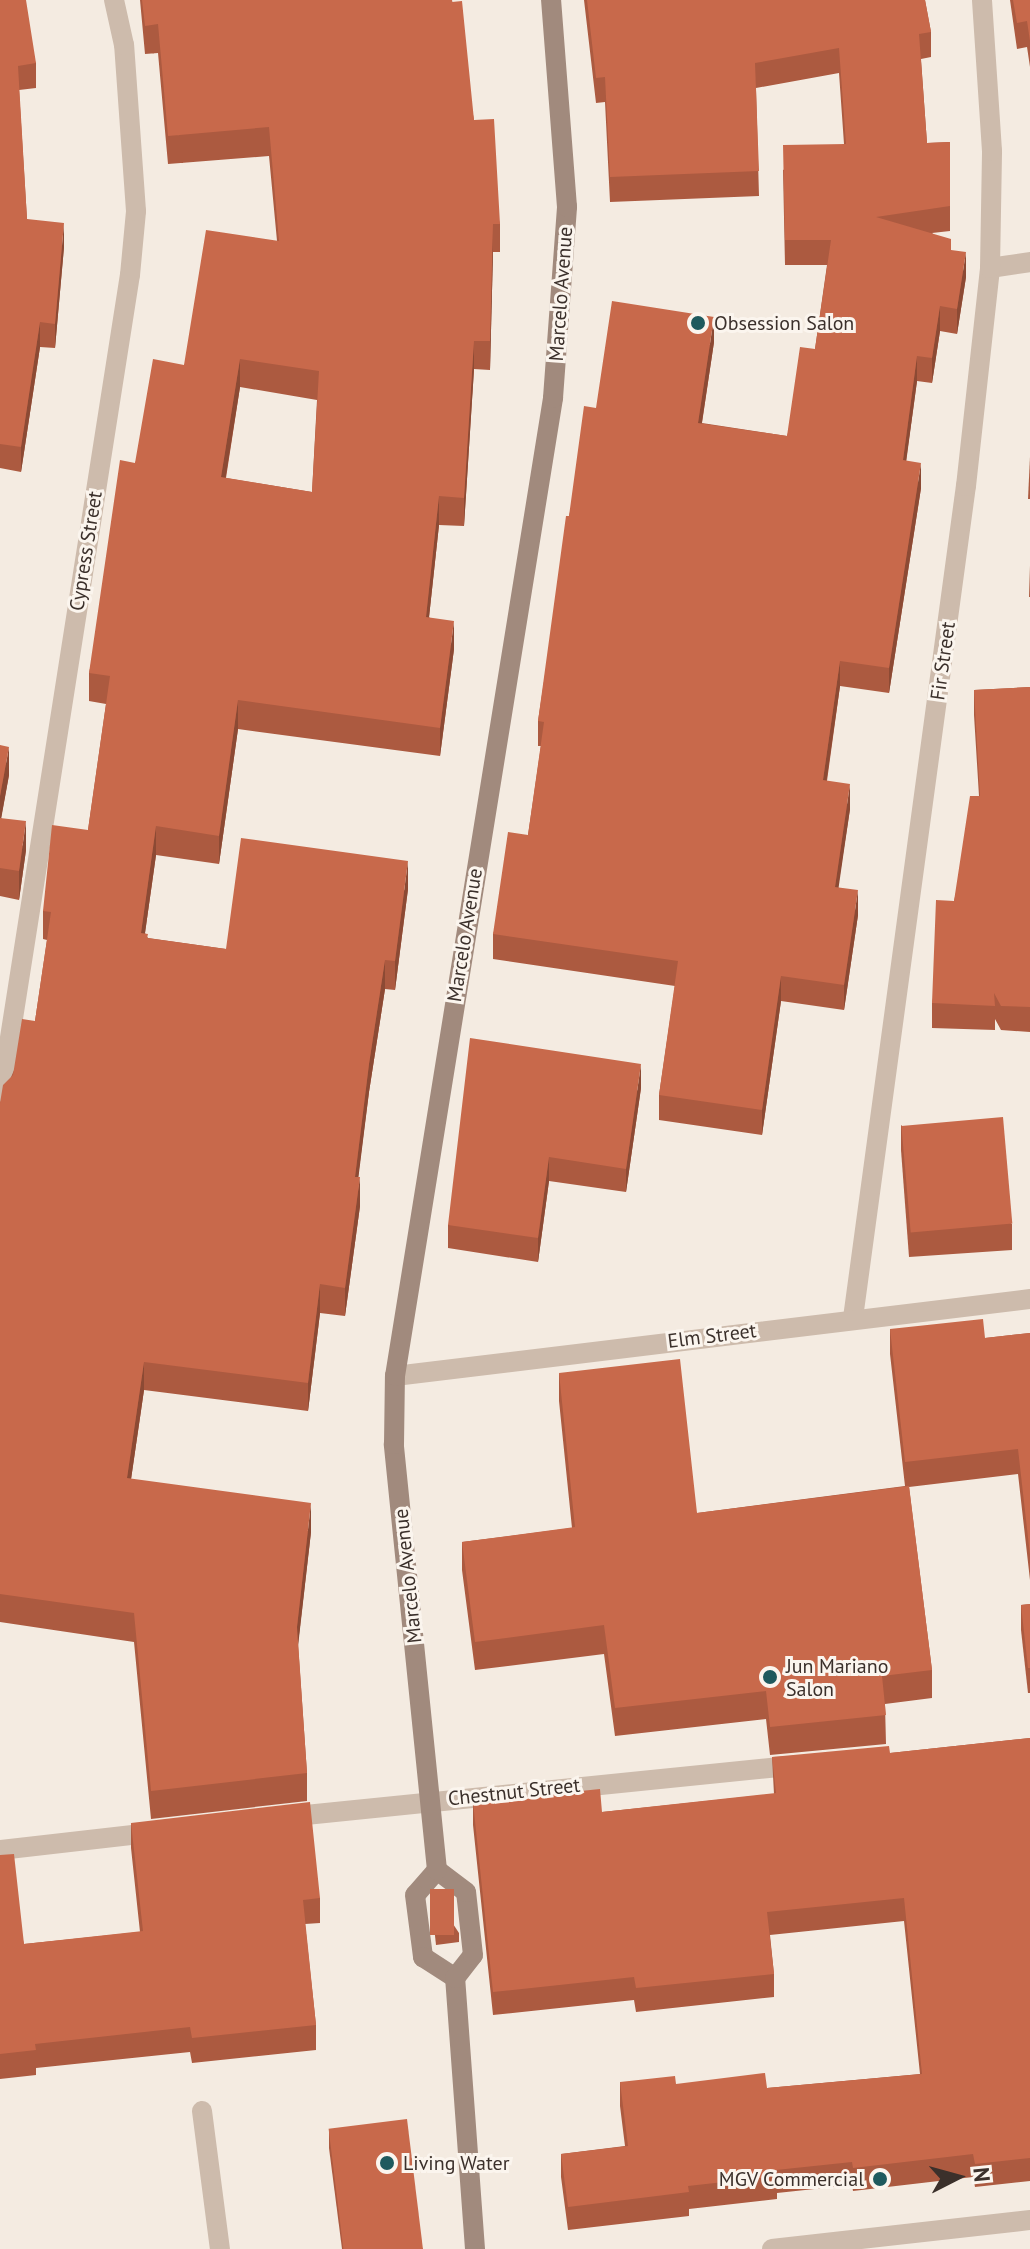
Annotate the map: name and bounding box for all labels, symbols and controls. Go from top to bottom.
street label: Marcelo Avenue [544,226,578,362]
place label: Obsession Salon [714,311,854,335]
marker: Obsession Salon [689,314,707,332]
street label: Cypress Street [65,489,107,613]
street label: Fir Street [926,620,960,702]
street label: Marcelo Avenue [443,866,487,1004]
street label: Elm Street [666,1319,758,1353]
street label: Marcelo Avenue [389,1507,427,1645]
place label: Jun Mariano Salon [786,1654,888,1701]
marker: Jun Mariano Salon [761,1668,779,1686]
street label: Chestnut Street [447,1773,581,1811]
north arrow [918,2137,998,2217]
place label: Living Water [403,2151,510,2175]
marker: Living Water [378,2154,396,2172]
text: N [967,2166,997,2183]
place label: MGV Commercial [718,2167,864,2191]
marker: MGV Commercial [871,2170,889,2188]

